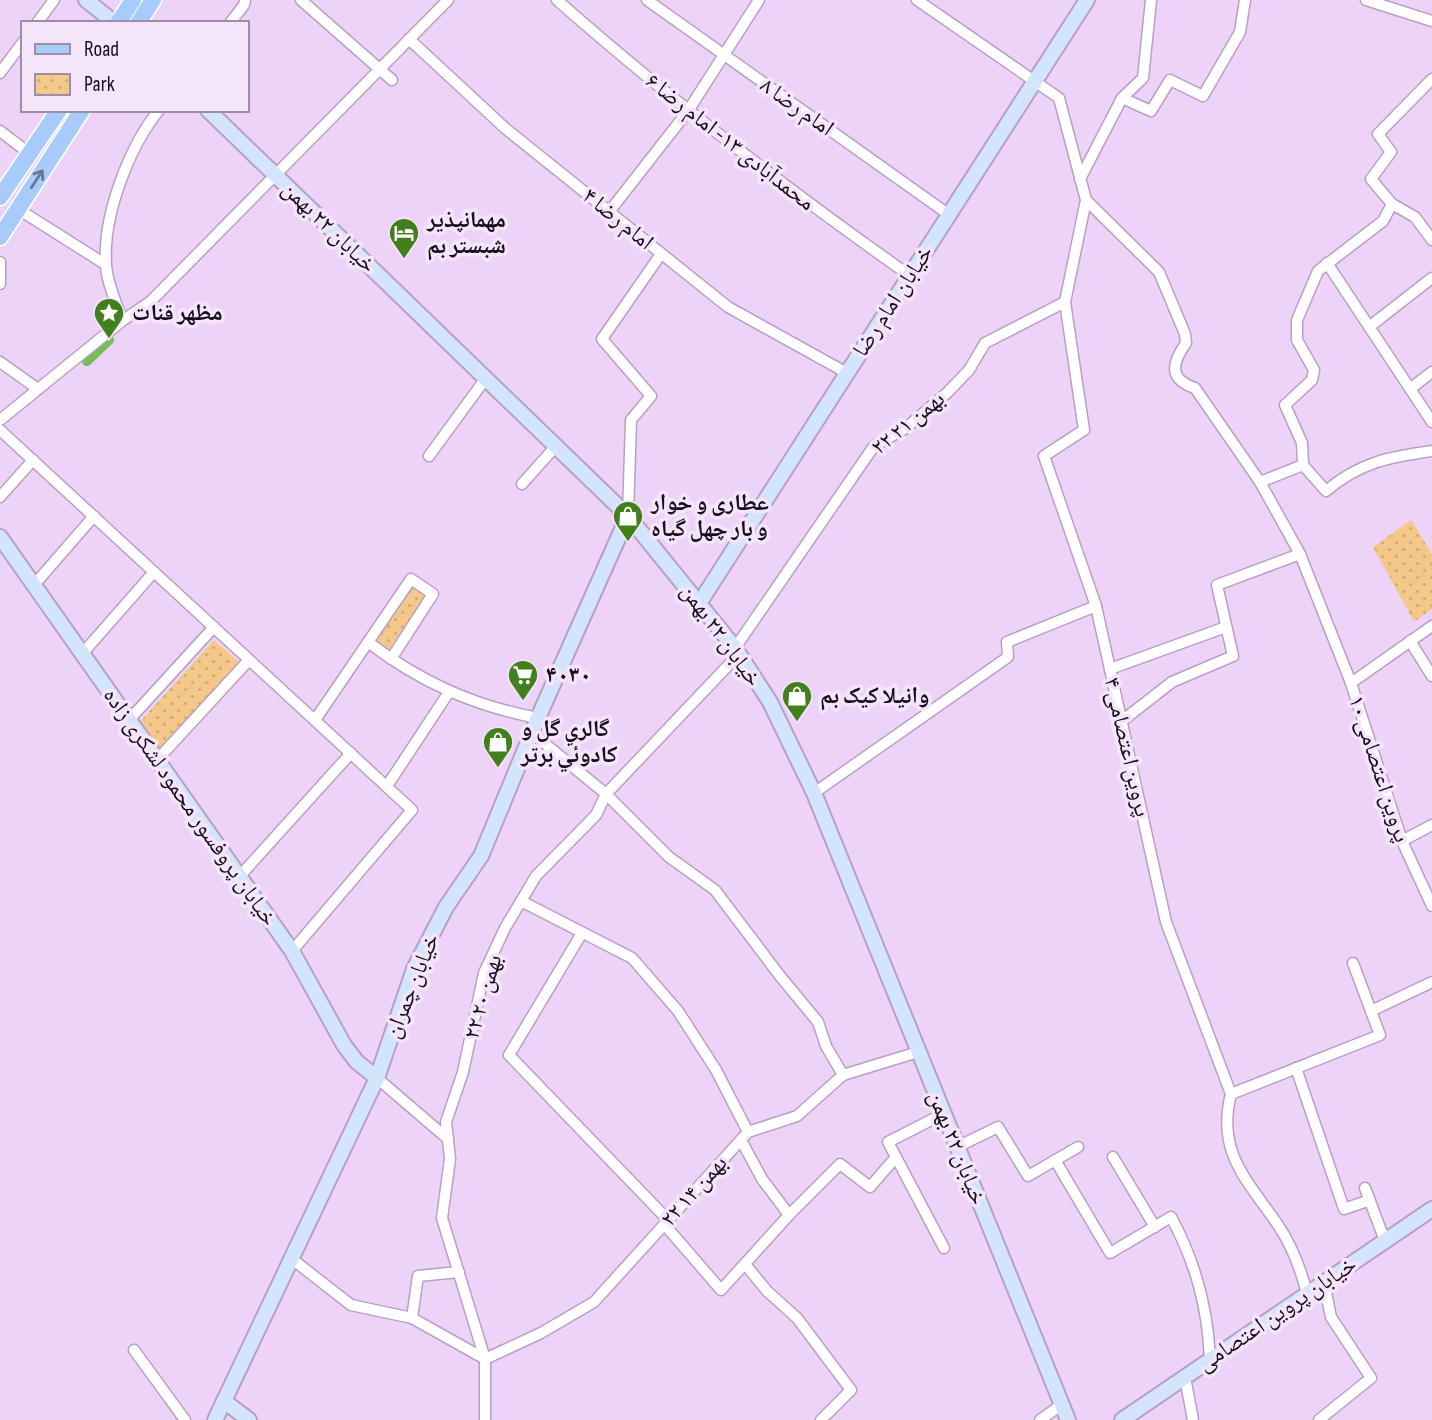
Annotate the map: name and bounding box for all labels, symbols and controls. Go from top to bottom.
legend [21,21,248,112]
text: Road [84,37,119,62]
street label: محمدآبادی ۱۳- امام رضا ۶ [639,67,820,218]
text: Park [84,72,115,97]
street label: امام رضا ۸ [754,72,839,143]
one-way arrow [30,170,44,190]
street label: خیابان ۲۲ بهمن [276,175,382,279]
street label: امام رضا ۴ [576,182,659,257]
place label: مهمانپذیر شبستر بم [426,206,506,261]
hotel icon: مهمانپذیر شبستر بم [387,216,421,260]
street label: خیابان امام رضا [847,240,940,363]
place icon: مظهر قنات [92,296,126,340]
place label: مظهر قنات [132,299,223,327]
street label: ۲۲ بهمن ۲۱ [866,385,950,461]
place label: عطاری و خوار و بار چهل گیاه [650,489,769,543]
shop icon: عطاری و خوار و بار چهل گیاه [611,499,645,543]
street label: خیابان ۲۲ بهمن [674,578,768,692]
supermarket icon: ۴۰۳۰ [506,658,540,702]
place label: ۴۰۳۰ [546,661,591,689]
street label: پروین اعتصامی ۴ [1097,675,1157,819]
shop icon: وانیلا کیک بم [780,679,814,723]
street label: خیابان پروفسور محمود لشکری زاده [97,682,283,932]
place label: وانیلا کیک بم [820,682,929,711]
street label: پروین اعتصامی ۱۰ [1342,692,1416,846]
place label: گالري گل و كادوئي برتر [520,715,617,773]
shop icon: گالري گل و كادوئي برتر [481,725,515,769]
street label: خیابان چمران [378,930,446,1042]
street label: ۲۲ بهمن ۲۰ [458,951,508,1043]
street label: خیابان ۲۲ بهمن [921,1087,993,1209]
street label: ۲۲ بهمن ۱۴ [655,1149,733,1233]
street label: خیابان پروین اعتصامی [1192,1250,1362,1378]

